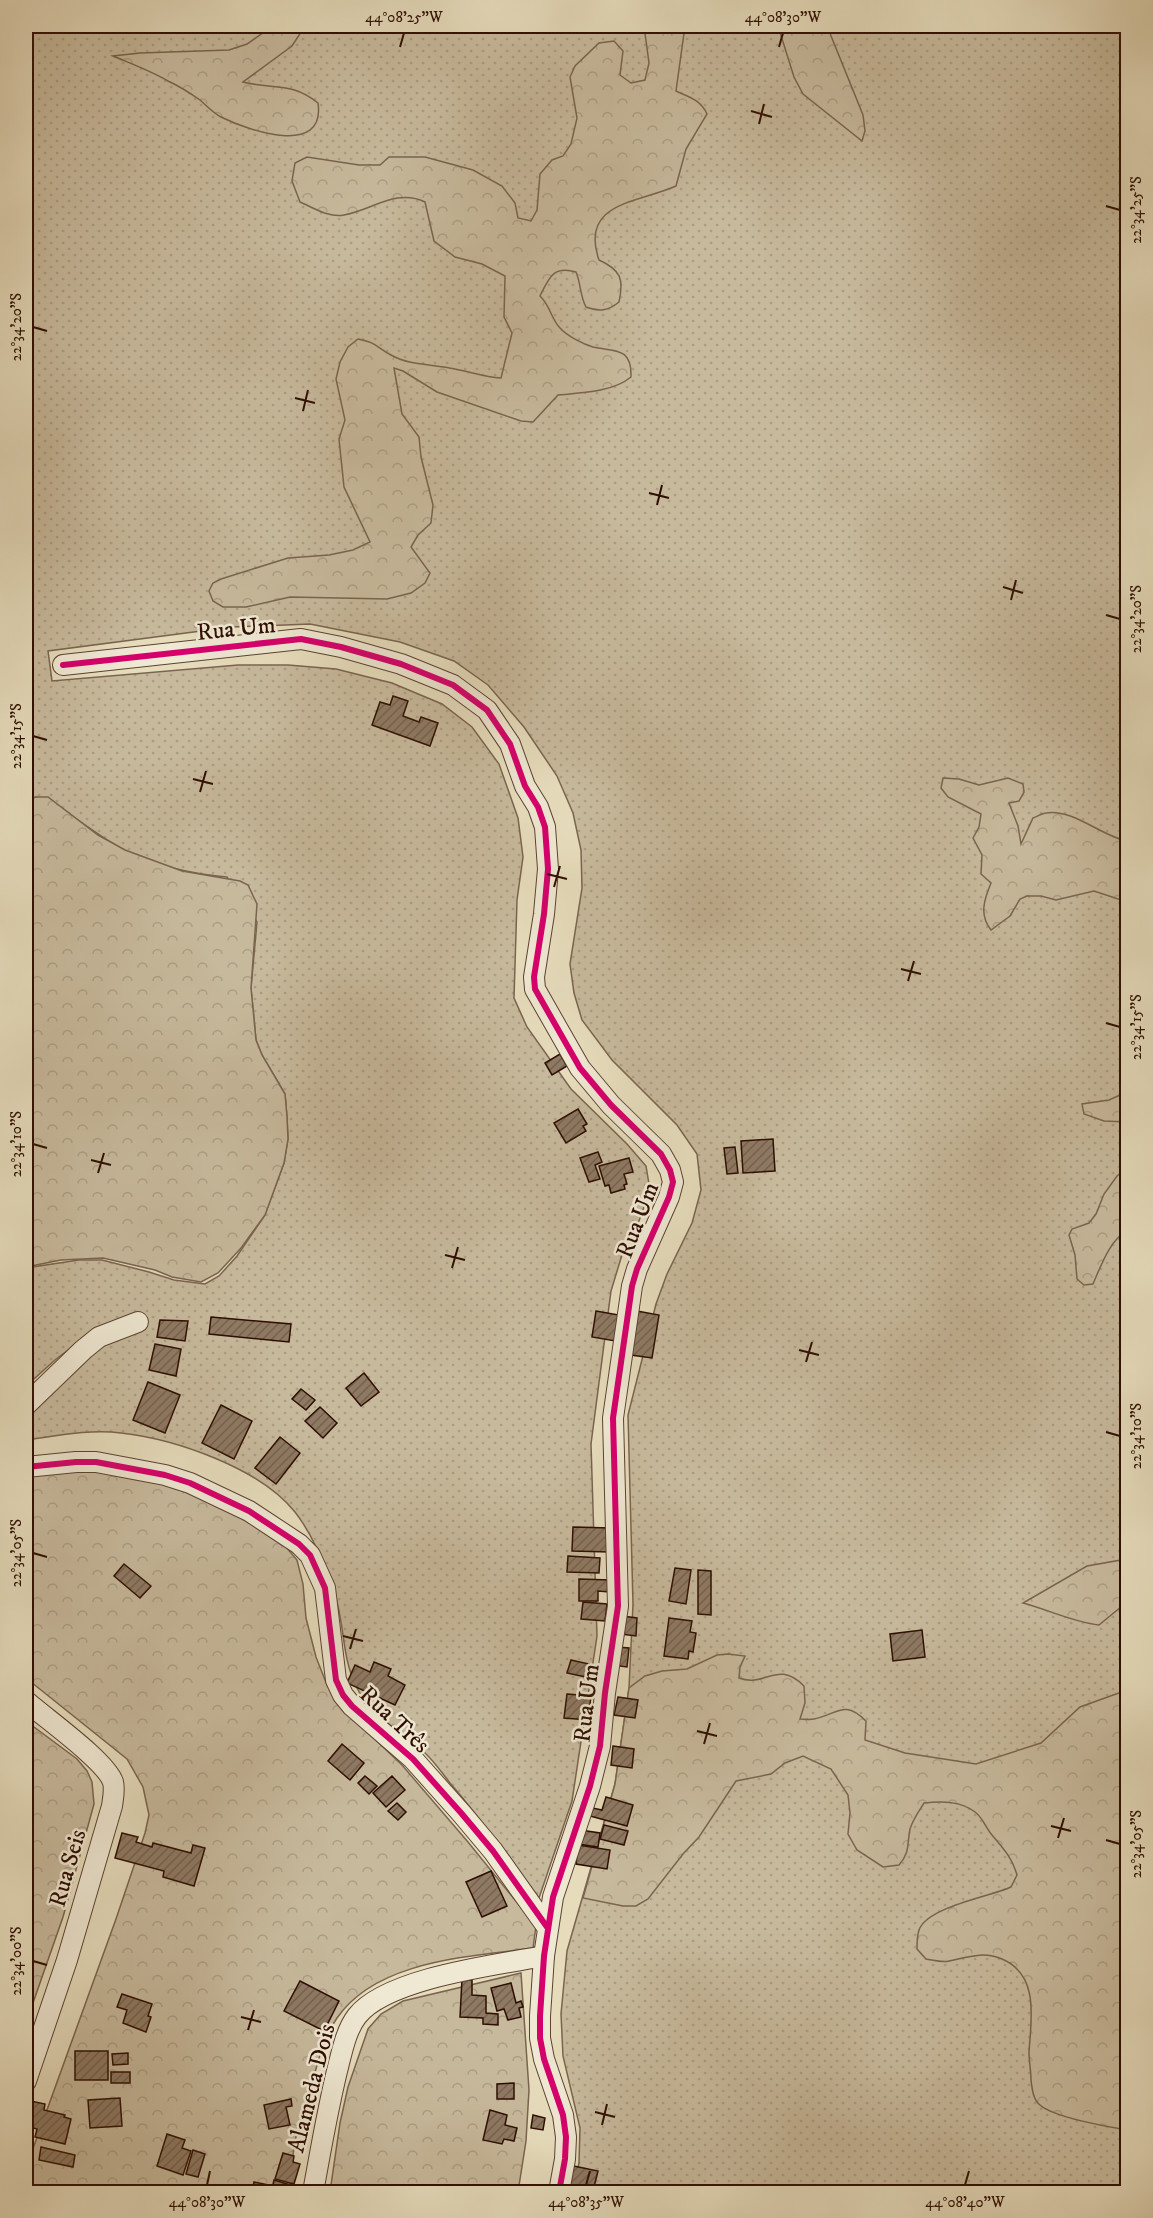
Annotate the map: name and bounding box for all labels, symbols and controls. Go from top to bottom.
text: 44°08'25"W [365,8,443,27]
text: 44°08'30"W [745,8,821,27]
text: 22°34'25"S [1127,176,1146,244]
text: 22°34'20"S [7,293,26,361]
text: 22°34'20"S [1127,585,1146,653]
street label: Rua Um [195,610,277,648]
text: 22°34'15"S [7,703,26,769]
text: 22°34'15"S [1127,994,1146,1060]
text: 22°34'10"S [7,1111,26,1177]
street label: Rua Um [610,1178,666,1263]
text: 22°34'10"S [1127,1403,1146,1469]
text: 22°34'05"S [7,1519,26,1587]
street label: Rua Um [567,1662,607,1744]
street label: Rua Três [353,1680,436,1760]
text: 22°34'05"S [1127,1810,1146,1878]
street label: Rua Seis [43,1826,93,1911]
text: 22°34'00"S [7,1926,26,1996]
street label: Alameda Dois [281,2021,342,2156]
text: 44°08'30"W [169,2193,245,2212]
text: 44°08'35"W [548,2193,624,2212]
text: 44°08'40"W [925,2193,1005,2212]

